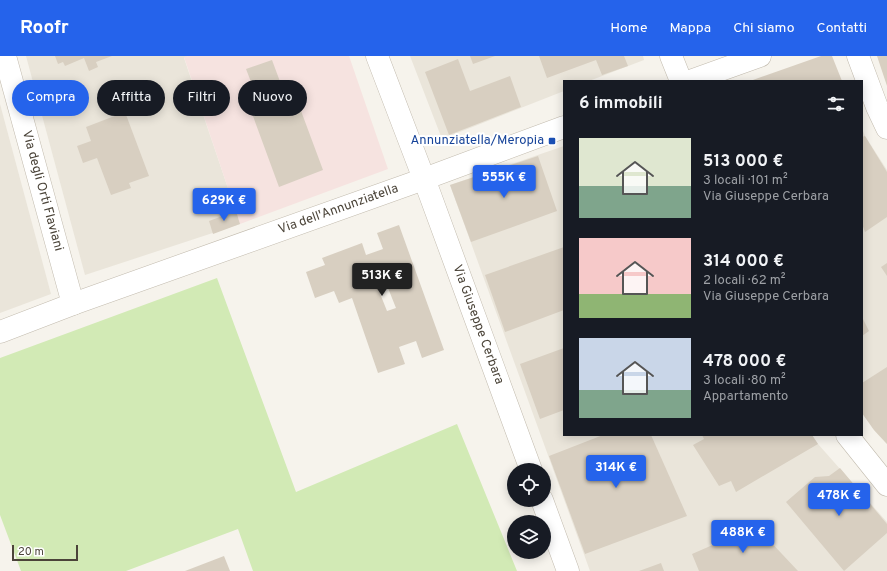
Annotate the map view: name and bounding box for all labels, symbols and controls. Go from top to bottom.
text: Roofr [20,16,69,40]
text: Home [610,20,647,37]
text: Mappa [669,20,711,37]
text: Chi siamo [733,20,795,37]
text: Contatti [817,20,867,37]
chip: Compra [12,80,89,116]
chip: Affitta [97,80,165,116]
chip: Filtri [173,80,230,116]
chip: Nuovo [238,80,307,116]
text: 6 immobili [579,93,662,115]
icon: filters [825,93,847,115]
street label: Via degli Orti Flaviani [18,129,66,253]
place label: Annunziatella/Meropia [410,133,544,149]
marker: Annunziatella/Meropia [547,136,557,146]
text: 513 000 € [703,151,783,173]
icon: home [611,154,659,202]
pin: 555K € [471,165,537,199]
text: 555K € [482,170,526,186]
text: 3 locali · 101 m² [703,173,788,189]
street label: Via dell'Annunziatella [276,181,401,238]
pin: 629K € [191,188,257,222]
text: Via Giuseppe Cerbara [703,189,829,205]
text: 629K € [202,193,246,209]
text: 314 000 € [703,251,784,273]
icon: home [611,254,659,302]
pin: 513K € [349,263,415,297]
street label: Via Giuseppe Cerbara [448,263,507,387]
text: 513K € [361,268,403,284]
text: 2 locali · 62 m² [703,273,785,289]
text: Via Giuseppe Cerbara [703,289,829,305]
text: 478 000 € [703,351,786,373]
icon: home [611,354,659,402]
text: 3 locali · 80 m² [703,373,786,389]
text: Appartamento [703,389,788,405]
pin: 314K € [583,455,649,489]
text: 314K € [595,460,637,476]
map controls [507,463,551,559]
button: locate [507,463,551,507]
pin: 478K € [806,483,872,517]
text: 478K € [817,488,861,504]
button: layers [507,515,551,559]
pin: 488K € [710,520,776,554]
text: 488K € [720,525,766,541]
scale bar [12,543,78,562]
text: 20 m [18,545,44,559]

